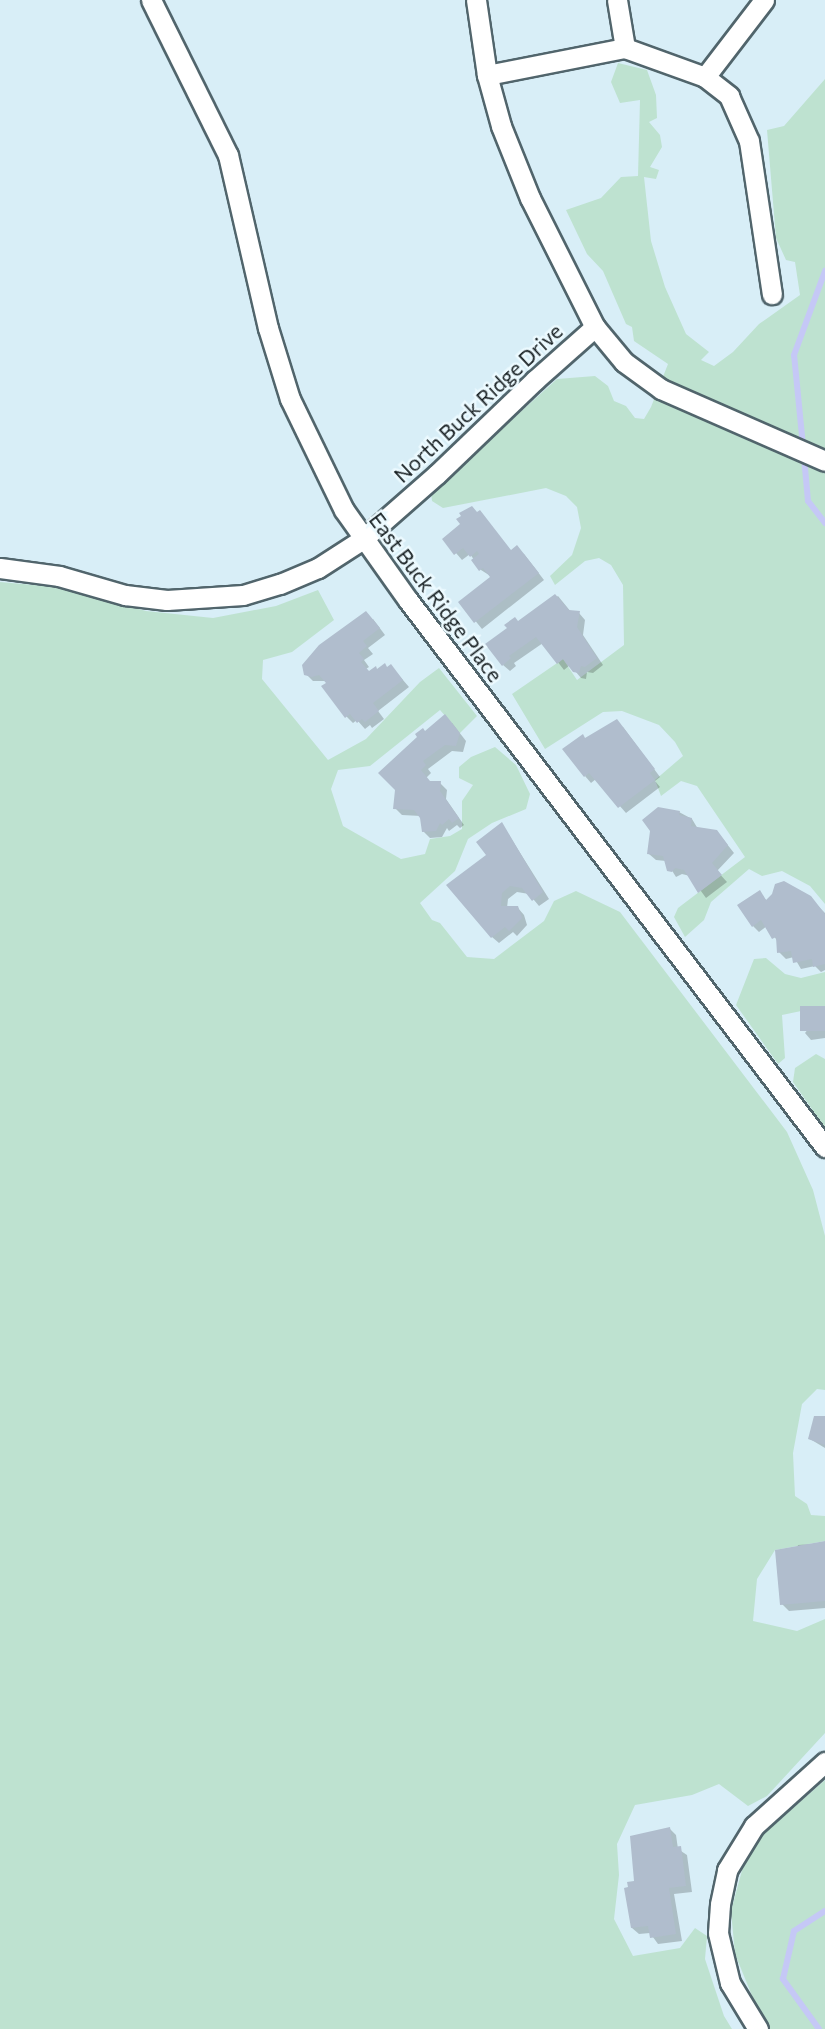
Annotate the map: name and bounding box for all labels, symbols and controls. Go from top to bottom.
street label: North Buck Ridge Drive [389,318,567,488]
street label: East Buck Ridge Place [364,507,508,687]

